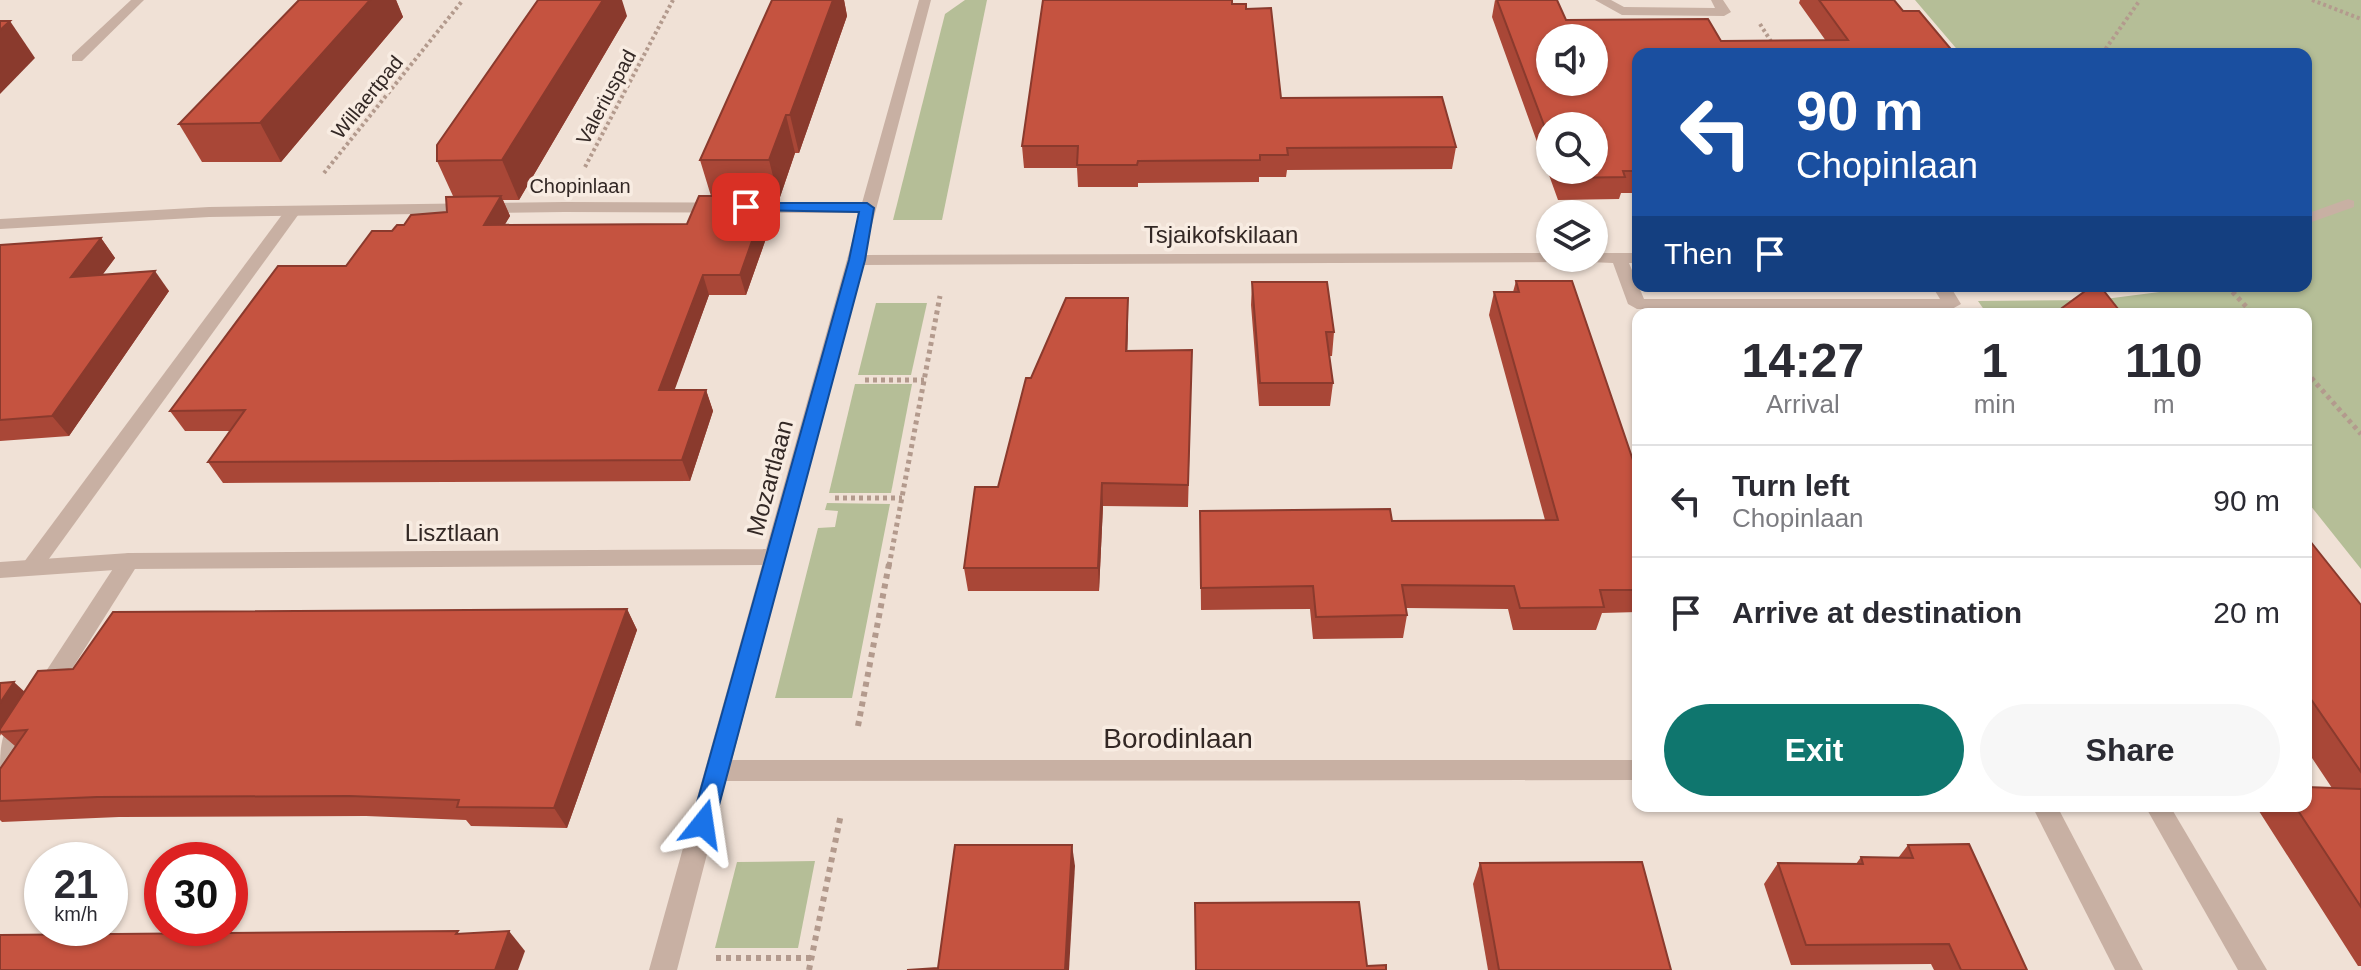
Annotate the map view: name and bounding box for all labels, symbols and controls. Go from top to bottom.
map controls [1536,24,1608,272]
button: sound [1536,24,1608,96]
street label: Valeriuspad [572,46,640,148]
street label: Willaertpad [327,51,407,143]
text: 90 m [1796,79,1924,142]
icon: left [1664,80,1768,184]
button: search [1536,112,1608,184]
text: Chopinlaan [1796,145,1978,186]
pin [712,173,780,241]
street label: Chopinlaan [529,175,631,197]
icon: arrive [724,185,768,229]
button: layers [1536,200,1608,272]
street label: Tsjaikofskilaan [1144,221,1298,248]
icon: arrive [1748,232,1792,276]
text: Then [1664,237,1732,270]
text: 14:27 [1741,334,1864,387]
text: 1 [1981,334,2008,387]
text: 110 [2125,334,2203,387]
text: Arrival [1766,389,1840,419]
text: min [1974,389,2016,419]
text: m [2153,389,2175,419]
street label: Mozartlaan [741,417,798,539]
text: Turn left [1732,469,1850,502]
icon: left [1664,479,1708,523]
text: 90 m [2213,484,2280,517]
text: Chopinlaan [1732,503,1864,533]
street label: Lisztlaan [405,519,499,546]
icon: arrive [1664,591,1708,635]
text: Arrive at destination [1732,596,2022,629]
text: 20 m [2213,596,2280,629]
button: Exit [1664,704,1964,796]
button: Share [1980,704,2280,796]
street label: Borodinlaan [1103,723,1253,754]
position arrow [661,782,745,866]
speed limit sign: 30 [144,842,248,946]
text: 21 [54,862,98,906]
text: km/h [54,903,98,925]

